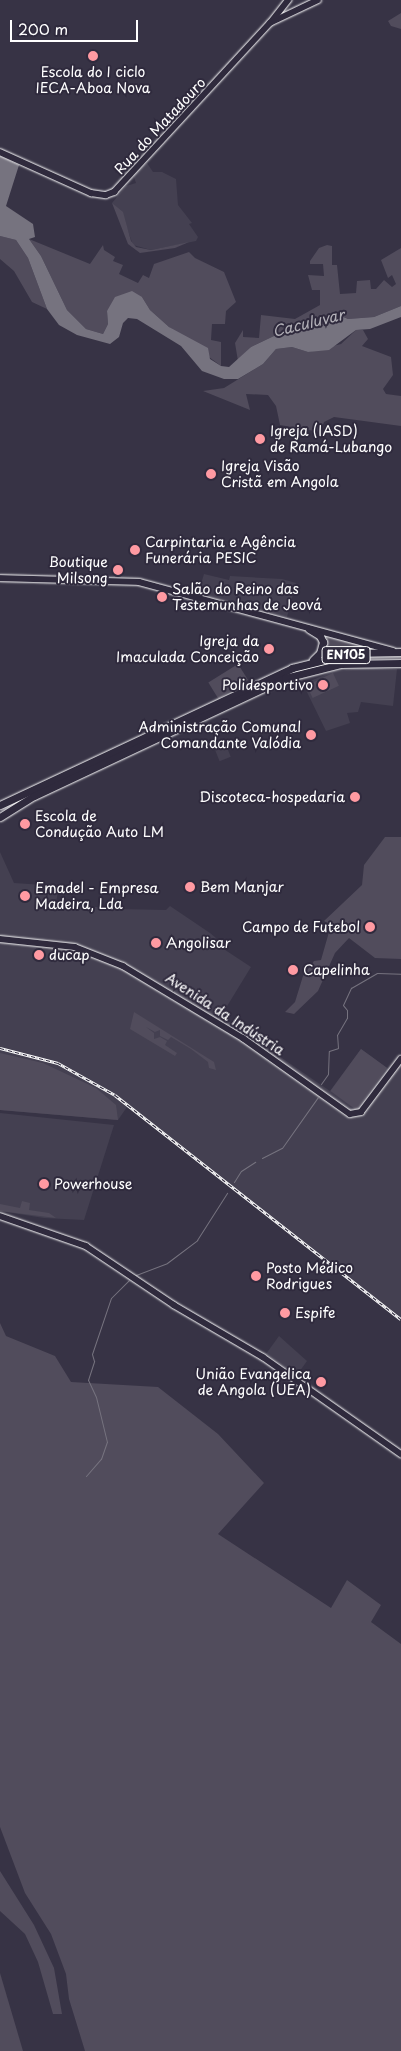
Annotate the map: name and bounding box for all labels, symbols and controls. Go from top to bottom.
scale bar [12,10,140,42]
text: 200 m [18,17,68,40]
marker: Escola do I ciclo IECA-Aboa Nova [87,50,99,62]
place label: Escola do I ciclo IECA-Aboa Nova [35,64,151,96]
street label: Rua do Matadouro [111,74,209,178]
water label: Caculuvar [270,304,346,340]
place label: Igreja (IASD) de Ramá-Lubango [270,423,393,456]
marker: Igreja (IASD) de Ramá-Lubango [254,433,266,445]
place label: Igreja Visão Cristã em Angola [221,458,340,491]
marker: Igreja Visão Cristã em Angola [205,468,217,480]
place label: Carpintaria e Agência Funerária PESIC [145,534,296,566]
marker: Carpintaria e Agência Funerária PESIC [129,544,141,556]
place label: Boutique Milsong [48,554,108,586]
marker: Boutique Milsong [112,564,124,576]
place label: Salão do Reino das Testemunhas de Jeová [172,581,322,614]
marker: Salão do Reino das Testemunhas de Jeová [156,591,168,603]
place label: Igreja da Imaculada Conceição [116,633,259,666]
marker: Igreja da Imaculada Conceição [263,643,275,655]
road number: EN105 [321,646,371,664]
place label: Polidesportivo [222,677,313,693]
marker: Polidesportivo [317,679,329,691]
place label: Administração Comunal Comandante Valódia [138,719,301,752]
marker: Administração Comunal Comandante Valódia [305,729,317,741]
place label: Discoteca-hospedaria [199,789,345,805]
marker: Discoteca-hospedaria [349,791,361,803]
place label: Escola de Condução Auto LM [35,808,164,840]
marker: Escola de Condução Auto LM [19,818,31,830]
place label: Bem Manjar [200,879,284,895]
place label: Emadel - Empresa Madeira, Lda [35,880,159,912]
marker: Bem Manjar [184,881,196,893]
marker: Emadel - Empresa Madeira, Lda [19,890,31,902]
place label: Campo de Futebol [239,919,360,935]
marker: Campo de Futebol [364,921,376,933]
place label: Angolisar [166,935,231,951]
marker: Angolisar [150,937,162,949]
place label: ducap [49,947,89,963]
marker: ducap [33,949,45,961]
place label: Capelinha [303,962,370,978]
marker: Capelinha [287,964,299,976]
street label: Avenida da Indústria [162,969,288,1059]
place label: Powerhouse [54,1176,132,1192]
marker: Powerhouse [38,1178,50,1190]
place label: Posto Médico Rodrigues [266,1260,353,1292]
marker: Posto Médico Rodrigues [250,1270,262,1282]
place label: Espife [295,1305,336,1321]
marker: Espife [279,1307,291,1319]
place label: União Evangelica de Angola (UEA) [195,1366,311,1398]
marker: União Evangelica de Angola (UEA) [315,1376,327,1388]

